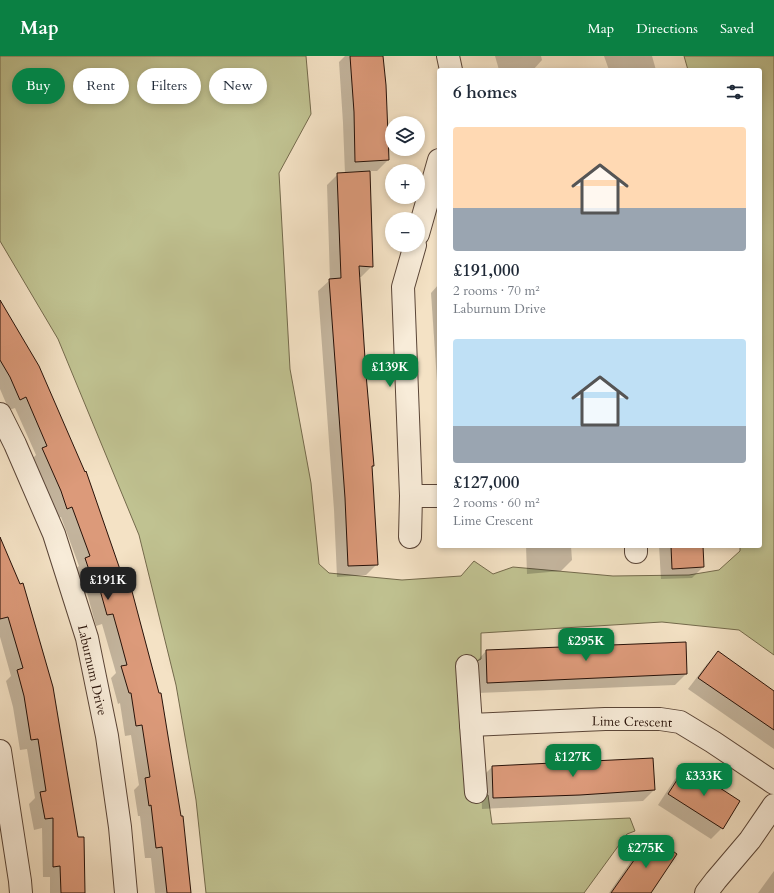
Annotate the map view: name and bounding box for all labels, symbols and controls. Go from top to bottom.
text: Map [20,15,59,41]
text: Map [588,19,614,38]
text: Directions [636,19,698,38]
text: Saved [720,19,754,38]
chip: Buy [12,68,65,104]
chip: Rent [73,68,129,104]
chip: Filters [137,68,201,104]
chip: New [209,68,267,104]
text: 6 homes [453,81,517,104]
icon: filters [724,81,746,103]
map controls [385,116,425,252]
button: layers [385,116,425,156]
icon: home [564,153,636,225]
button: + [385,164,425,204]
button: − [385,212,425,252]
text: £191,000 [453,259,519,282]
text: 2 rooms · 70 m² [453,282,540,300]
text: Laburnum Drive [453,300,546,318]
pin: £139K [362,354,418,388]
text: £139K [371,358,409,376]
icon: home [564,365,636,437]
text: £127,000 [453,471,519,494]
text: 2 rooms · 60 m² [453,494,540,512]
text: Lime Crescent [453,512,533,530]
pin: £191K [80,567,136,601]
text: £191K [89,571,127,589]
street label: Laburnum Drive [73,623,111,718]
pin: £295K [558,628,614,662]
text: £295K [567,632,605,650]
street label: Lime Crescent [592,712,672,732]
pin: £127K [545,744,601,778]
text: £127K [554,748,592,766]
pin: £333K [676,763,732,797]
text: £333K [685,767,723,785]
pin: £275K [618,835,674,869]
text: £275K [627,839,665,857]

